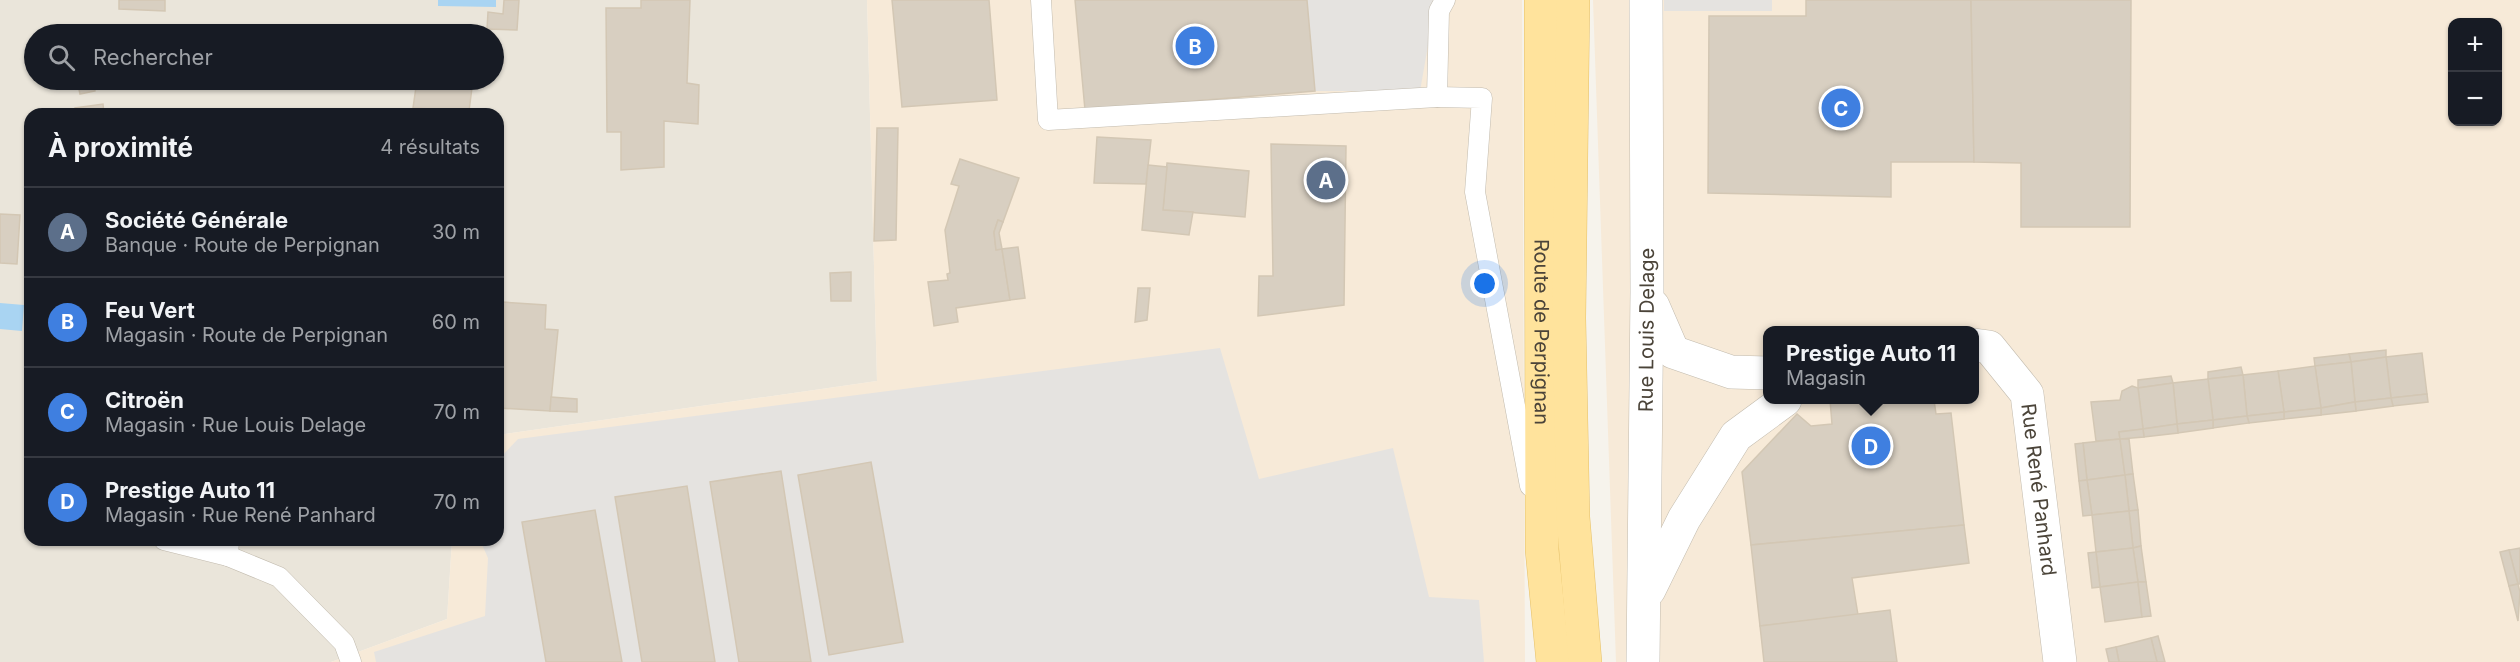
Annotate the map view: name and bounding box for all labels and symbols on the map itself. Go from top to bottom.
pin: B [1176,24,1214,68]
pin: C [1822,86,1860,130]
pin: A [1306,158,1346,202]
street label: Route de Perpignan [1529,239,1554,425]
street label: Rue Louis Delage [1634,248,1659,412]
your location [1470,269,1499,298]
street label: Rue René Panhard [2016,402,2061,577]
pin: D [1852,424,1890,468]

